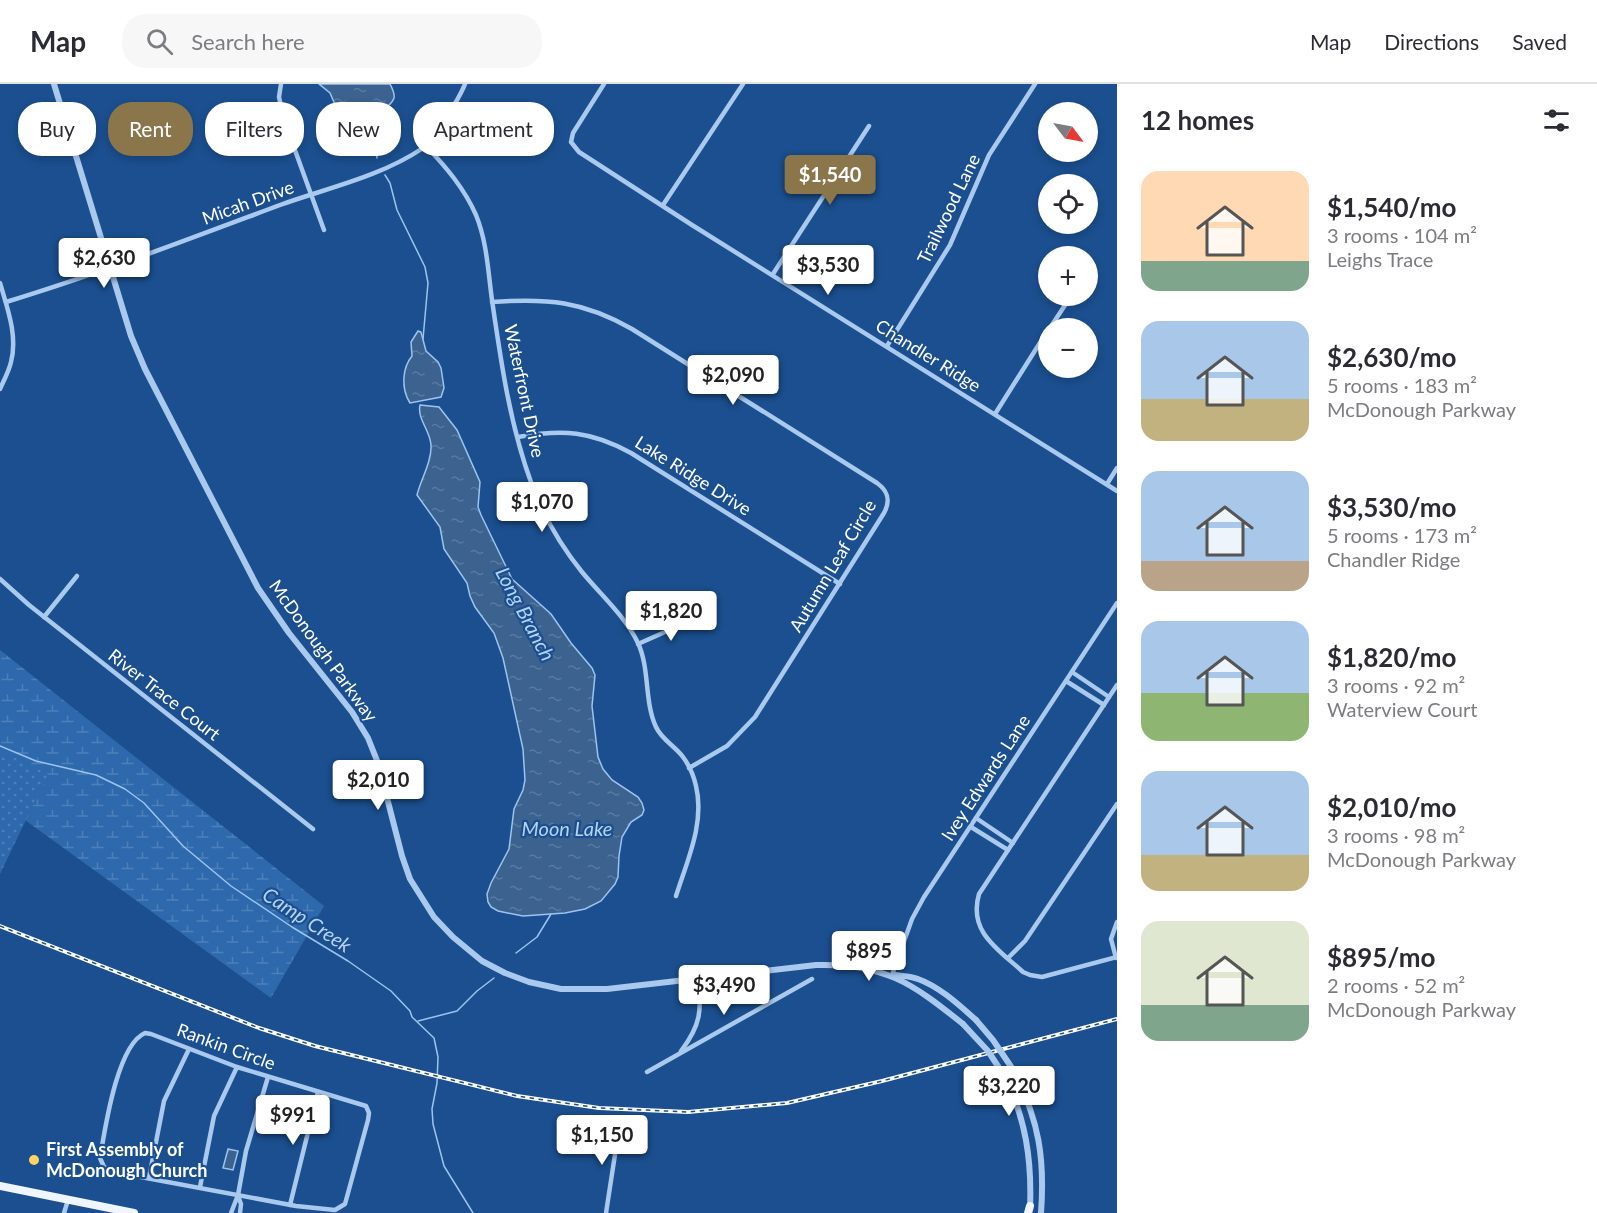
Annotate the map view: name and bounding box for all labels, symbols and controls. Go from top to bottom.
search box [122,14,542,68]
text: Map [30,24,86,58]
icon: search [143,25,176,58]
text: Search here [191,28,305,55]
text: Map [1310,29,1351,54]
text: Directions [1384,29,1479,54]
text: Saved [1512,29,1567,54]
chip: Buy [18,102,96,156]
chip: Rent [108,102,193,156]
chip: Filters [205,102,304,156]
chip: New [316,102,401,156]
chip: Apartment [413,102,554,156]
north arrow [1038,102,1098,162]
map controls [1038,102,1098,378]
text: 12 homes [1141,104,1254,136]
icon: filters [1540,104,1573,137]
street label: Trailwood Lane [912,150,984,267]
pin: $1,540 [781,155,879,206]
text: $1,540 [799,162,861,186]
button: locate [1038,174,1098,234]
street label: Micah Drive [199,175,297,229]
text: $1,540/mo [1327,191,1457,223]
icon: home [1189,195,1261,267]
text: 3 rooms · 104 m² [1327,223,1477,247]
pin: $2,630 [55,238,153,289]
text: $2,630 [73,245,135,269]
pin: $3,530 [779,245,877,296]
button: + [1038,246,1098,306]
text: Leighs Trace [1327,247,1433,271]
text: $3,530 [797,252,859,276]
street label: Chandler Ridge [872,314,985,396]
button: − [1038,318,1098,378]
street label: Waterfront Drive [500,322,550,459]
text: $2,630/mo [1327,341,1457,373]
icon: home [1189,345,1261,417]
pin: $2,090 [684,355,782,406]
text: $2,090 [702,362,764,386]
text: 5 rooms · 183 m² [1327,373,1477,397]
text: McDonough Parkway [1327,397,1516,421]
street label: Lake Ridge Drive [631,431,756,520]
pin: $1,070 [493,482,591,533]
text: $1,070 [511,489,573,513]
text: $3,530/mo [1327,491,1457,523]
street label: Autumn Leaf Circle [784,495,880,636]
icon: home [1189,495,1261,567]
text: 5 rooms · 173 m² [1327,523,1477,547]
text: Chandler Ridge [1327,547,1460,571]
water label: Long Branch [491,563,561,665]
street label: McDonough Parkway [265,575,383,726]
pin: $1,820 [622,591,720,642]
text: $1,820 [640,598,702,622]
text: $1,820/mo [1327,641,1457,673]
street label: River Trace Court [104,644,225,745]
icon: home [1189,645,1261,717]
text: 3 rooms · 92 m² [1327,673,1465,697]
text: Waterview Court [1327,697,1477,721]
street label: Ivey Edwards Lane [936,710,1034,845]
pin: $2,010 [329,760,427,811]
text: $2,010 [347,767,409,791]
text: $2,010/mo [1327,791,1457,823]
icon: home [1189,795,1261,867]
water label: Moon Lake [522,816,612,840]
text: 3 rooms · 98 m² [1327,823,1465,847]
text: McDonough Parkway [1327,847,1516,871]
water label: Camp Creek [259,882,357,957]
pin: $895 [833,931,905,982]
text: $895 [846,938,892,962]
text: $895/mo [1327,941,1435,973]
icon: home [1189,945,1261,1017]
pin: $3,490 [675,965,773,1016]
text: $3,490 [693,972,755,996]
text: 2 rooms · 52 m² [1327,973,1465,997]
text: McDonough Parkway [1327,997,1516,1021]
street label: Rankin Circle [174,1018,279,1074]
pin: $3,220 [960,1066,1058,1117]
text: $3,220 [978,1073,1040,1097]
pin: $991 [257,1095,329,1146]
text: $991 [270,1102,316,1126]
pin: $1,150 [553,1115,651,1166]
text: $1,150 [571,1122,633,1146]
place label: First Assembly of McDonough Church [46,1138,207,1181]
marker: First Assembly of McDonough Church [27,1153,41,1167]

